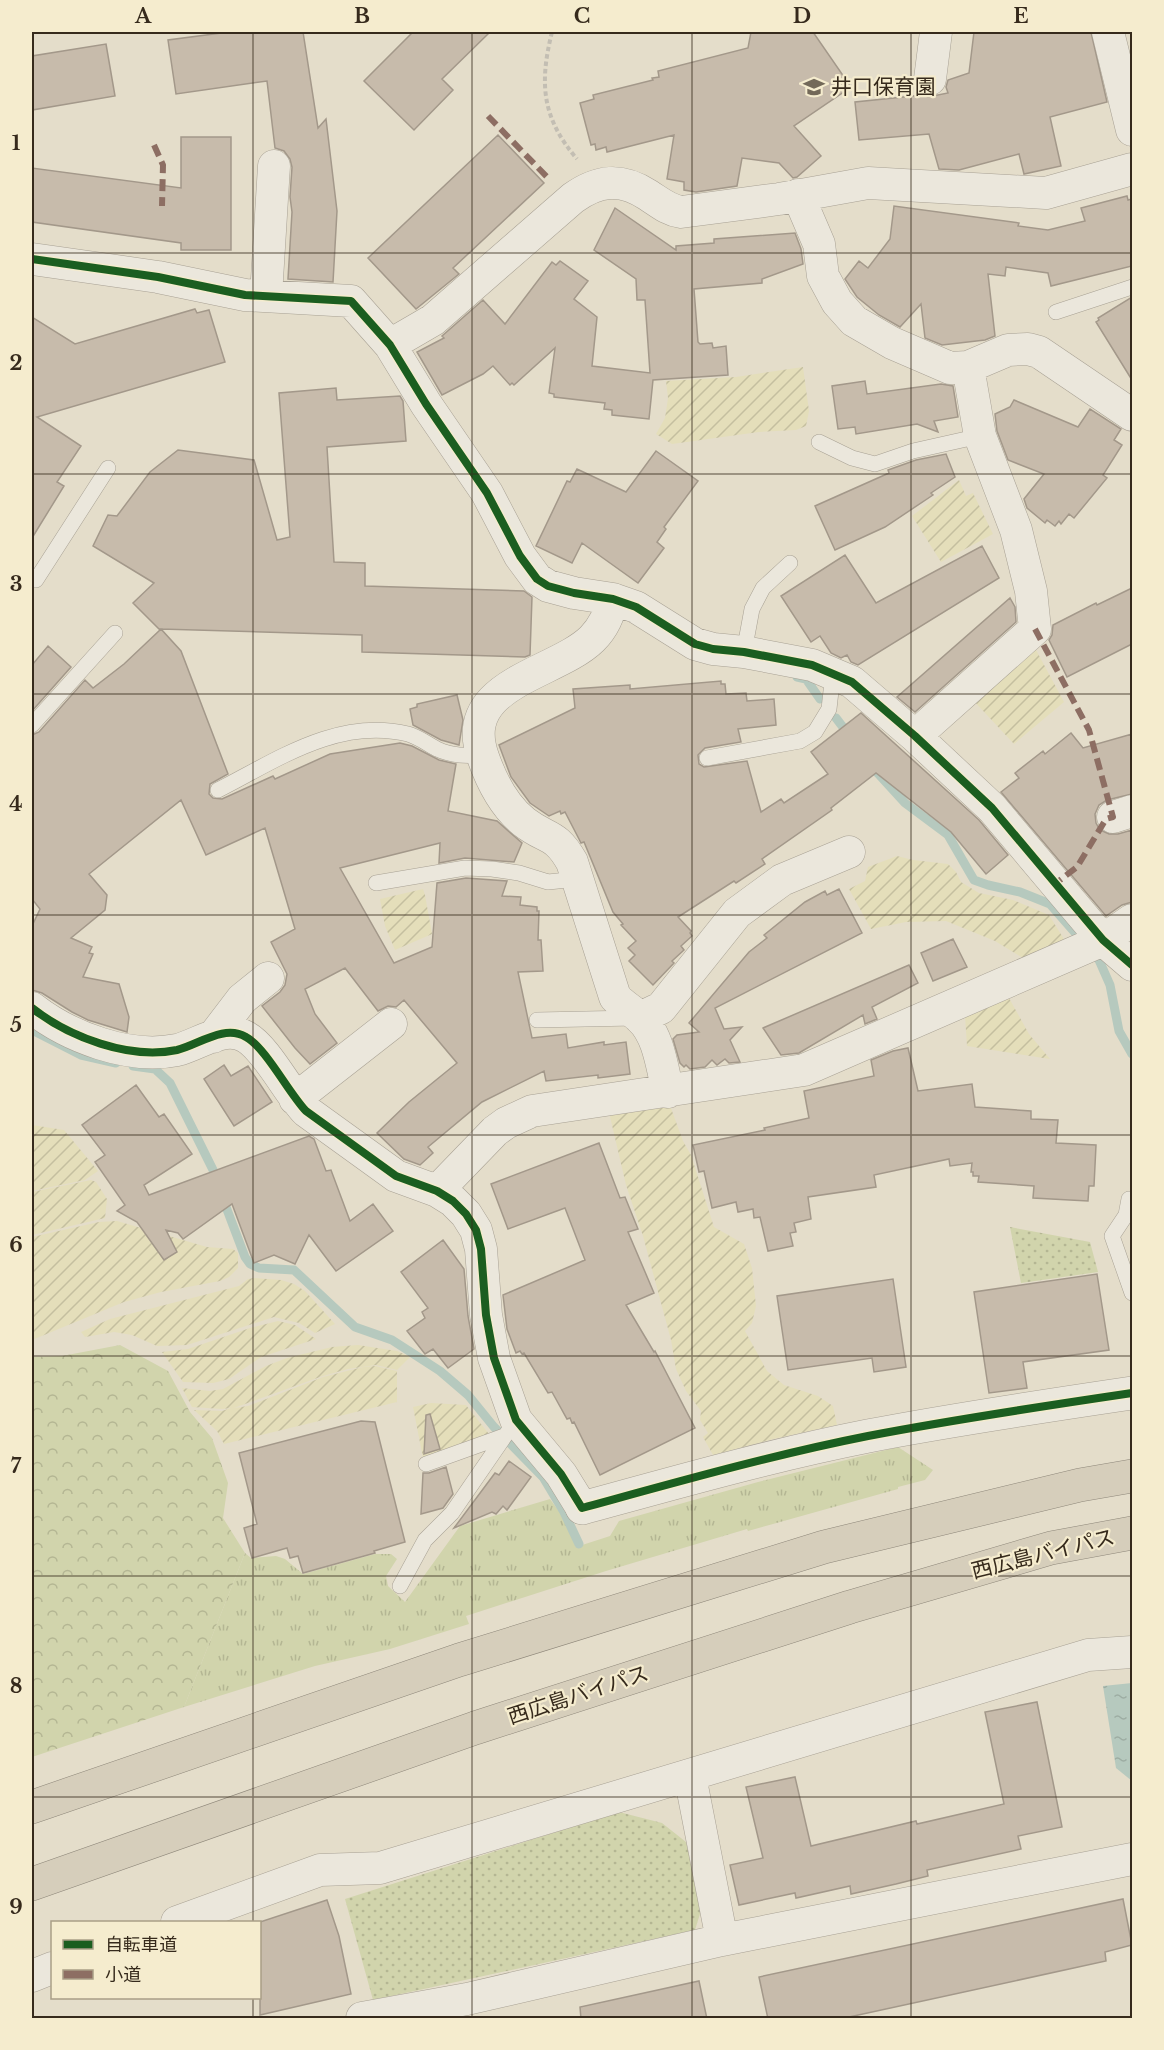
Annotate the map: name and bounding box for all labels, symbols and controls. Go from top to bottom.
text: A [134,4,152,28]
text: B [354,4,370,28]
text: C [574,4,590,28]
text: D [793,4,811,28]
text: E [1013,4,1029,28]
place label: 井口保育園 [831,74,936,100]
school or university icon: 井口保育園 [802,75,826,99]
text: 1 [12,131,21,155]
text: 2 [9,351,23,375]
text: 3 [10,572,22,596]
text: 4 [9,792,23,816]
text: 5 [10,1013,22,1037]
text: 6 [9,1233,23,1257]
text: 7 [11,1454,22,1478]
street label: 西広島バイパス [969,1524,1117,1584]
street label: 西広島バイパス [504,1660,652,1730]
text: 8 [10,1674,22,1698]
text: 9 [9,1895,23,1919]
legend [51,1921,261,1999]
text: 自転車道 [105,1934,177,1956]
text: 小道 [105,1964,141,1986]

